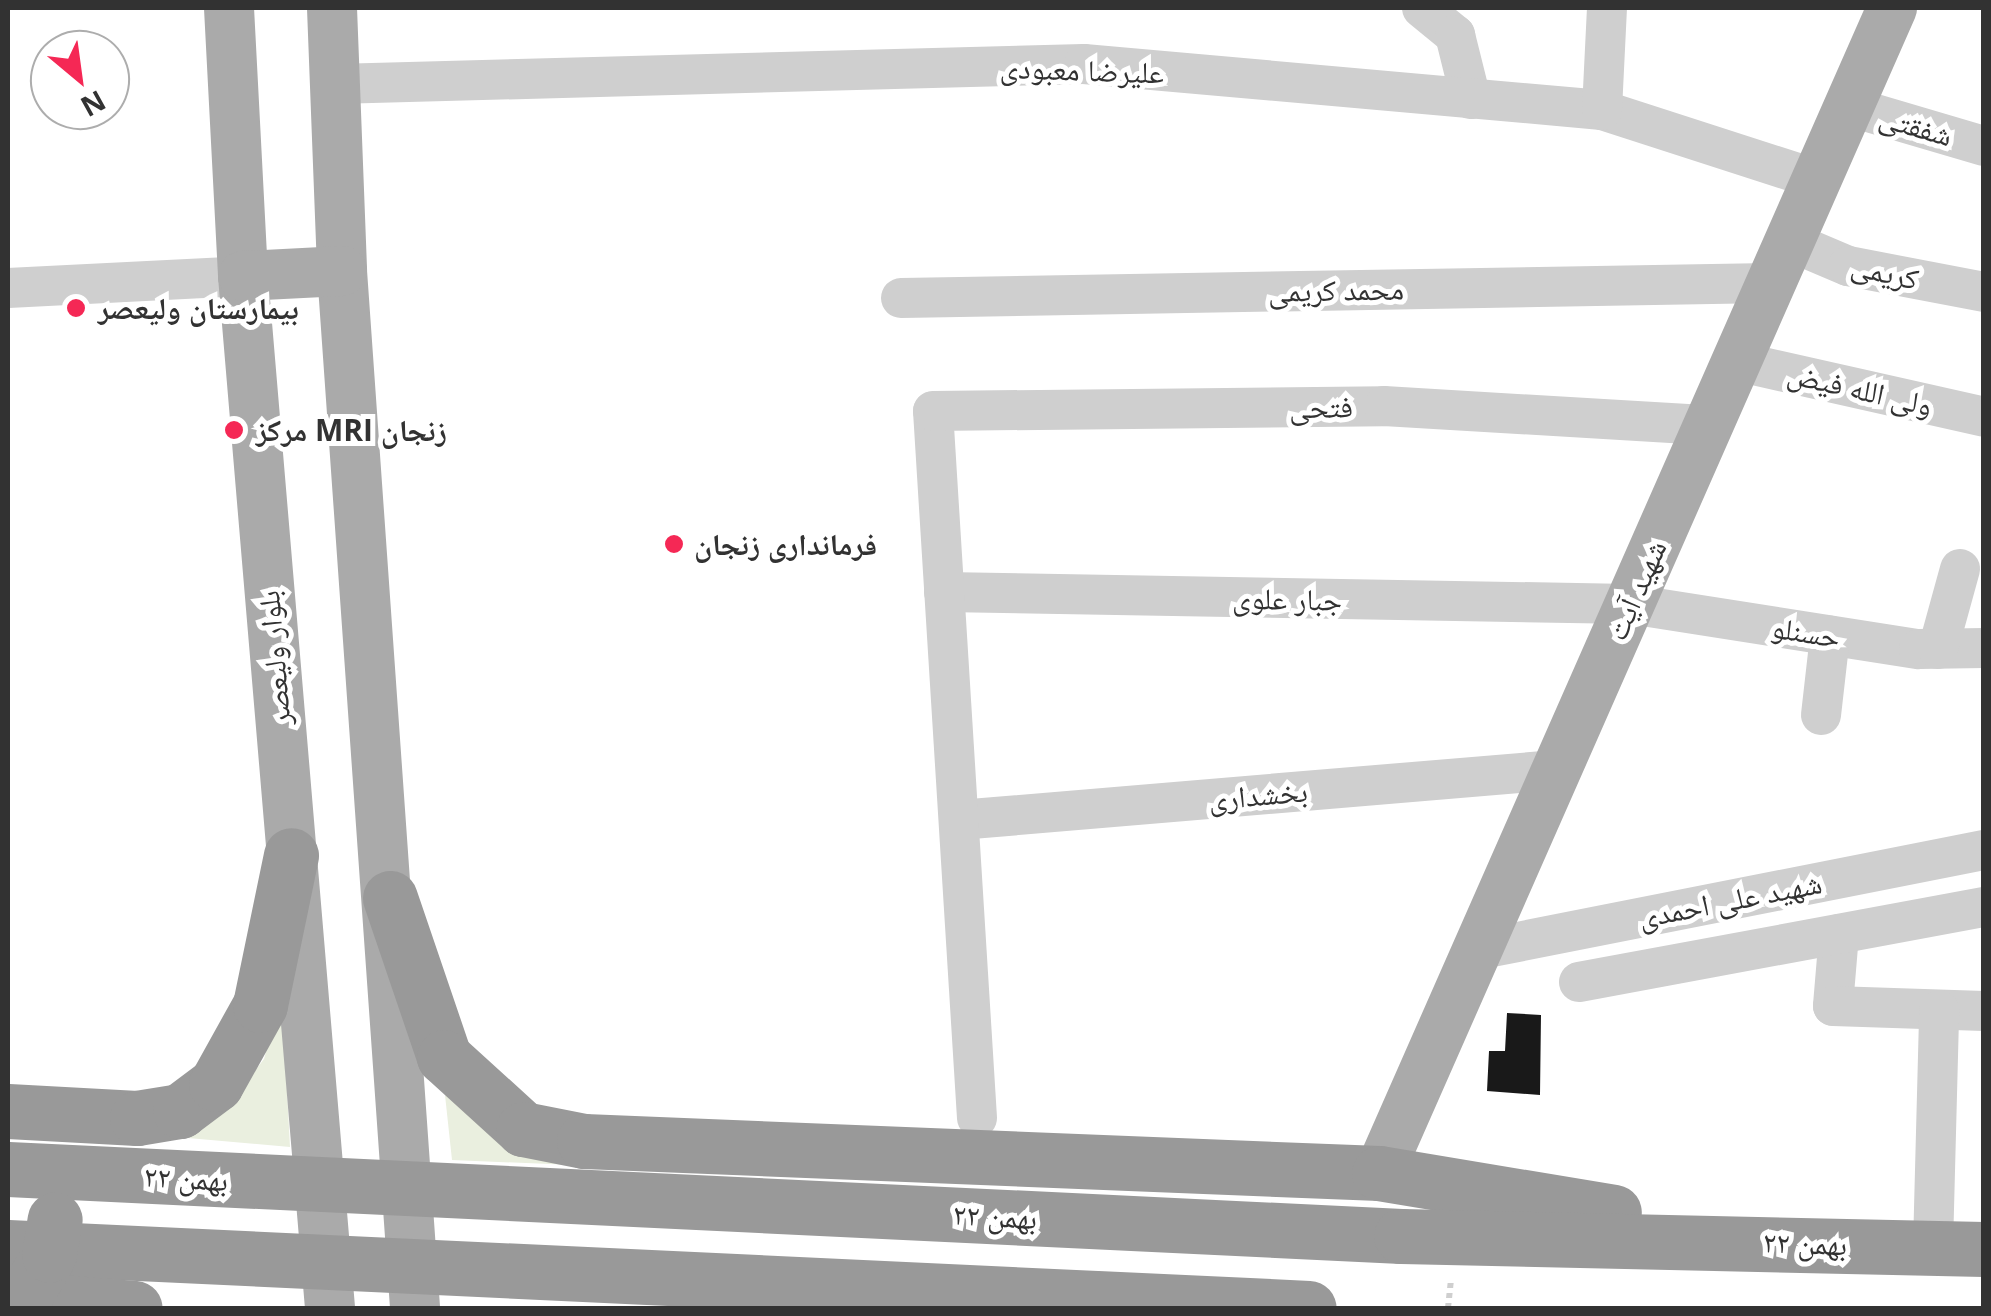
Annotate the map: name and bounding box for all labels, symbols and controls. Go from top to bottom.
north arrow [30,30,130,130]
street label: علیرضا معبودی [999,49,1165,91]
text: N [74,82,113,127]
street label: شفقتی [1875,98,1957,154]
street label: کریمی [1848,247,1922,297]
street label: محمد کریمی [1268,271,1404,309]
place label: بیمارستان ولیعصر [98,290,299,326]
marker: بیمارستان ولیعصر [63,295,89,321]
street label: ولی الله فیض [1784,355,1936,423]
street label: فتحی [1289,388,1353,426]
place label: مرکز MRI زنجان [256,412,447,448]
marker: مرکز MRI زنجان [221,417,247,443]
place label: فرمانداری زنجان [694,526,877,562]
marker: فرمانداری زنجان [663,533,685,555]
street label: شهید آیت [1598,534,1674,646]
street label: جبار علوی [1232,580,1342,618]
street label: بلوار ولیعصر [250,589,298,727]
street label: حسنلو [1769,609,1843,655]
street label: بخشداری [1207,773,1309,817]
street label: شهید علی احمدی [1635,865,1825,935]
street label: ۲۲ بهمن [143,1158,229,1198]
street label: ۲۲ بهمن [952,1196,1038,1236]
street label: ۲۲ بهمن [1762,1224,1848,1262]

